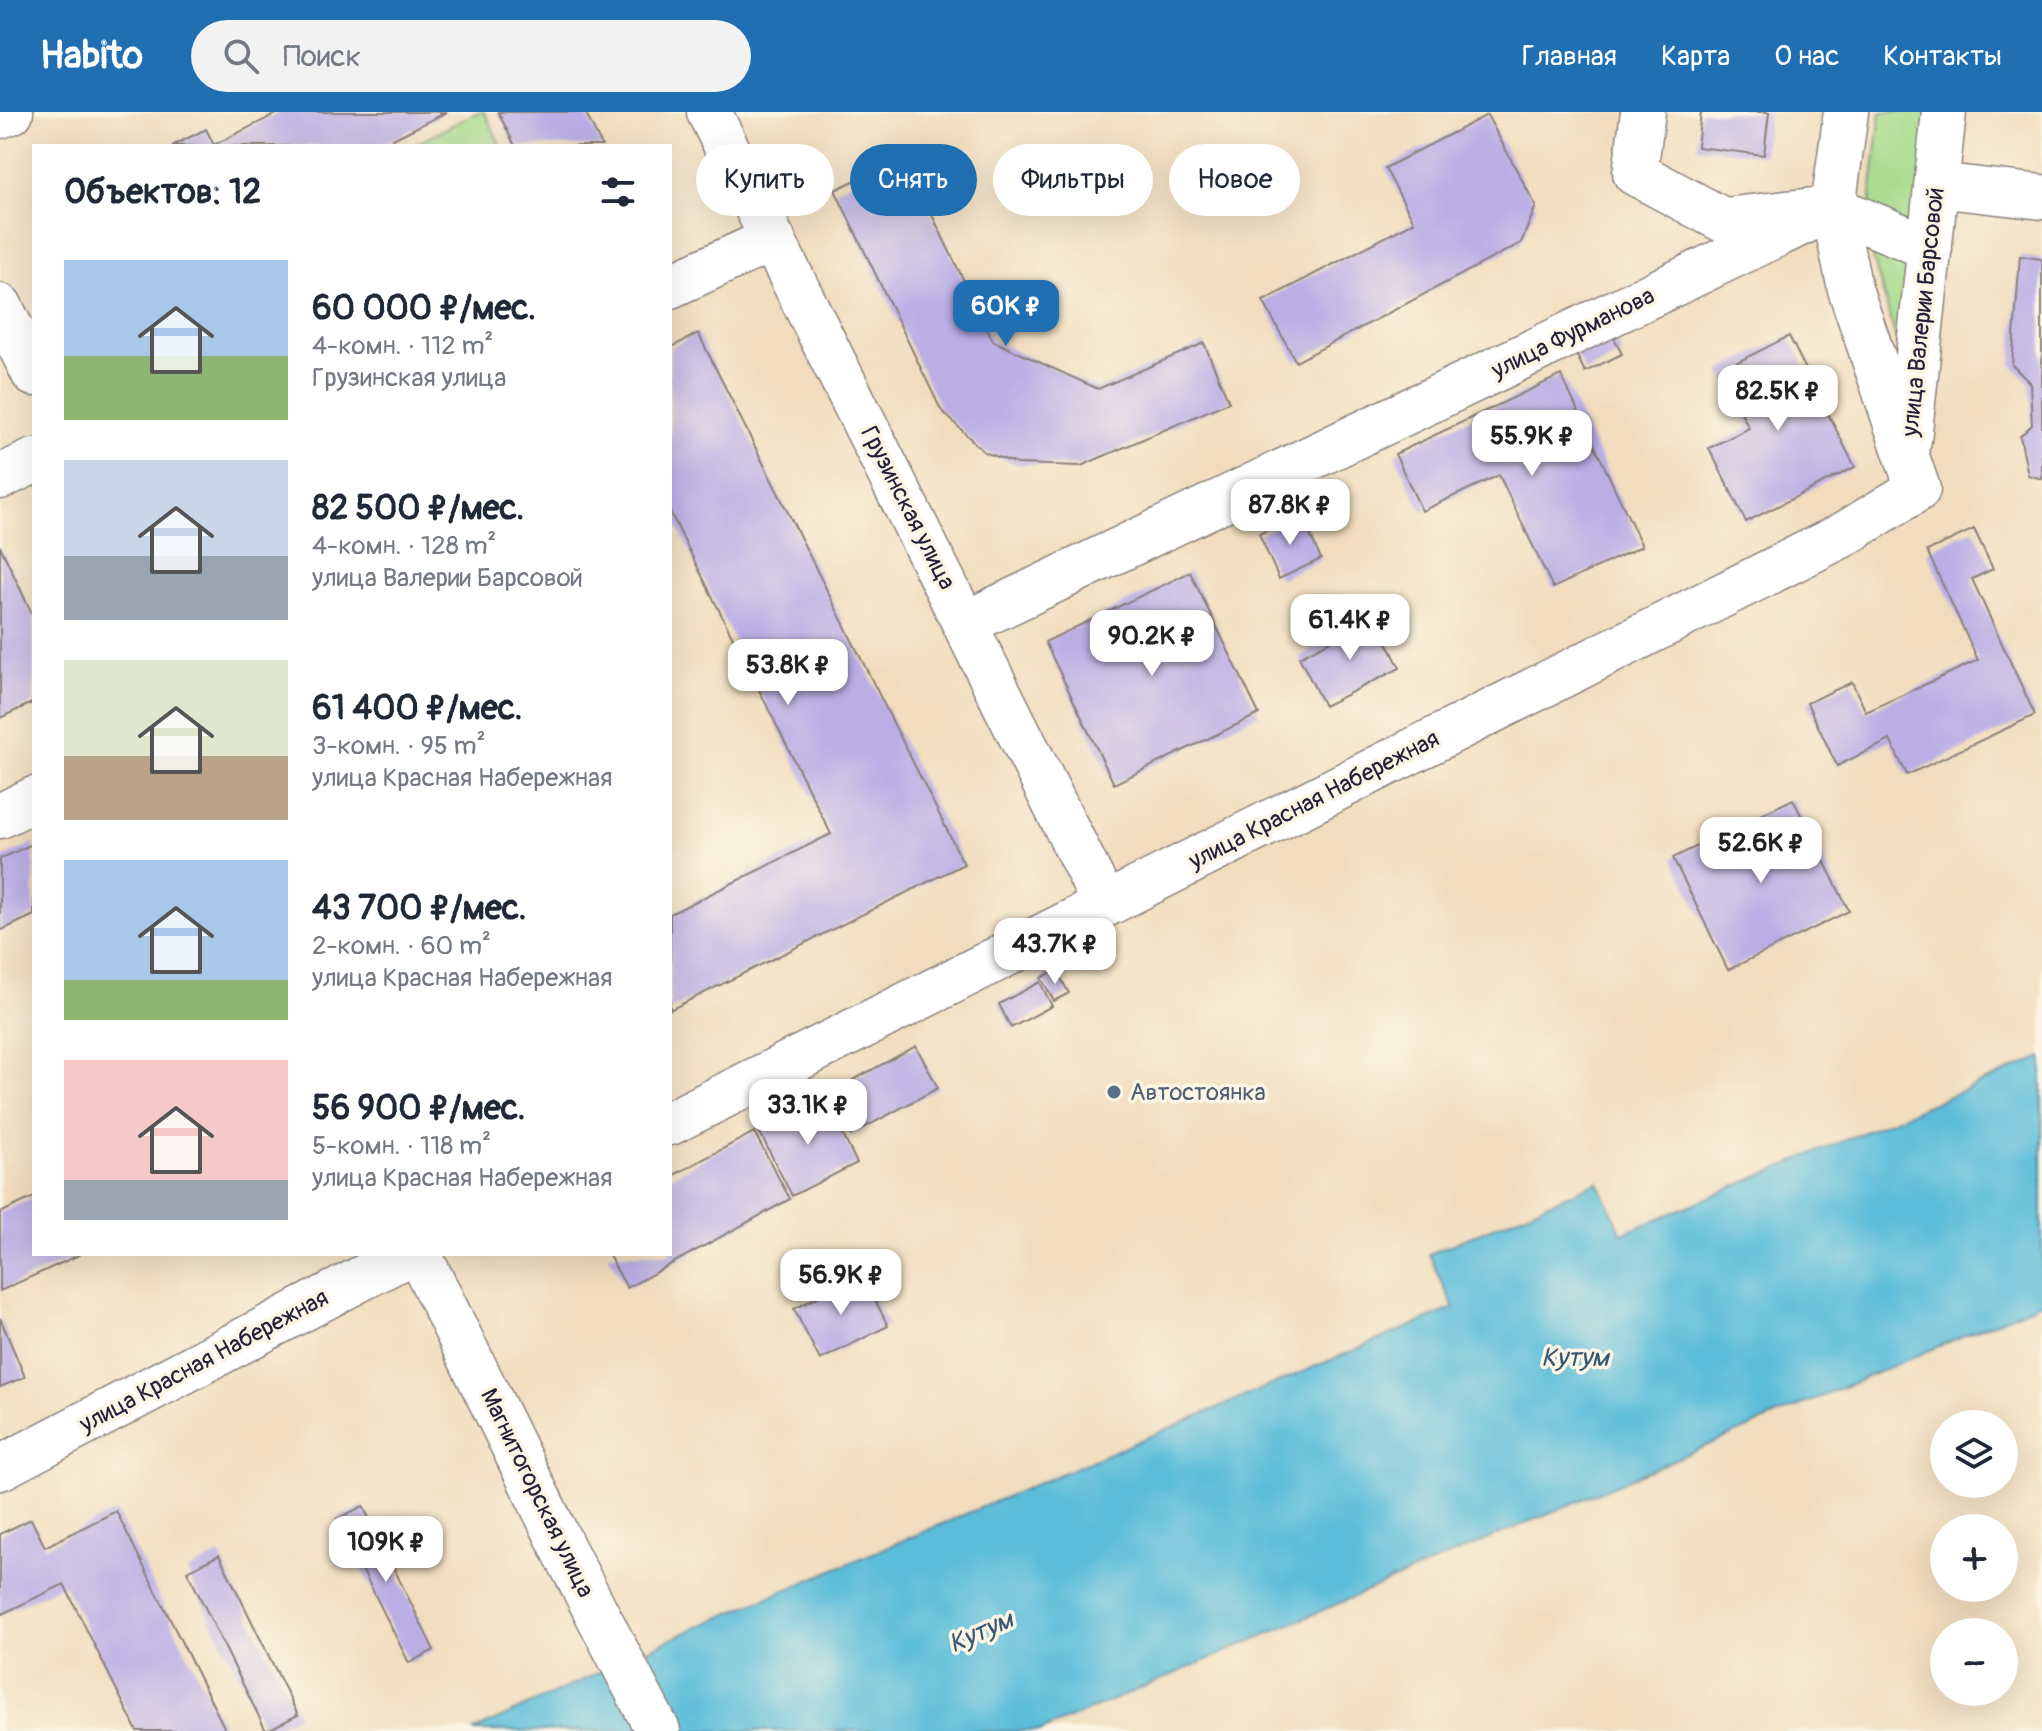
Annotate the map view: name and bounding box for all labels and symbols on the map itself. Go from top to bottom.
street label: улица Валерии Барсовой [1895,186,1950,439]
pin: 60K ₽ [950,280,1062,348]
street label: улица Фурманова [1486,281,1659,385]
pin: 82.5K ₽ [1704,365,1852,433]
pin: 55.9K ₽ [1458,410,1606,478]
street label: Грузинская улица [854,422,962,594]
pin: 87.8K ₽ [1216,479,1364,547]
pin: 61.4K ₽ [1276,594,1424,662]
pin: 90.2K ₽ [1078,610,1226,678]
pin: 53.8K ₽ [714,639,862,707]
street label: улица Красная Набережная [1183,724,1444,876]
pin: 52.6K ₽ [1687,817,1835,885]
pin: 43.7K ₽ [981,918,1129,986]
place label: Автостоянка [1130,1078,1266,1107]
pin: 33.1K ₽ [734,1079,882,1147]
marker: Автостоянка [1105,1083,1123,1101]
pin: 56.9K ₽ [767,1249,915,1317]
street label: улица Красная Набережная [74,1283,333,1439]
water label: Кутум [1541,1342,1611,1374]
street label: Магнитогорская улица [474,1384,600,1602]
pin: 109K ₽ [321,1516,451,1584]
water label: Кутум [944,1603,1020,1660]

